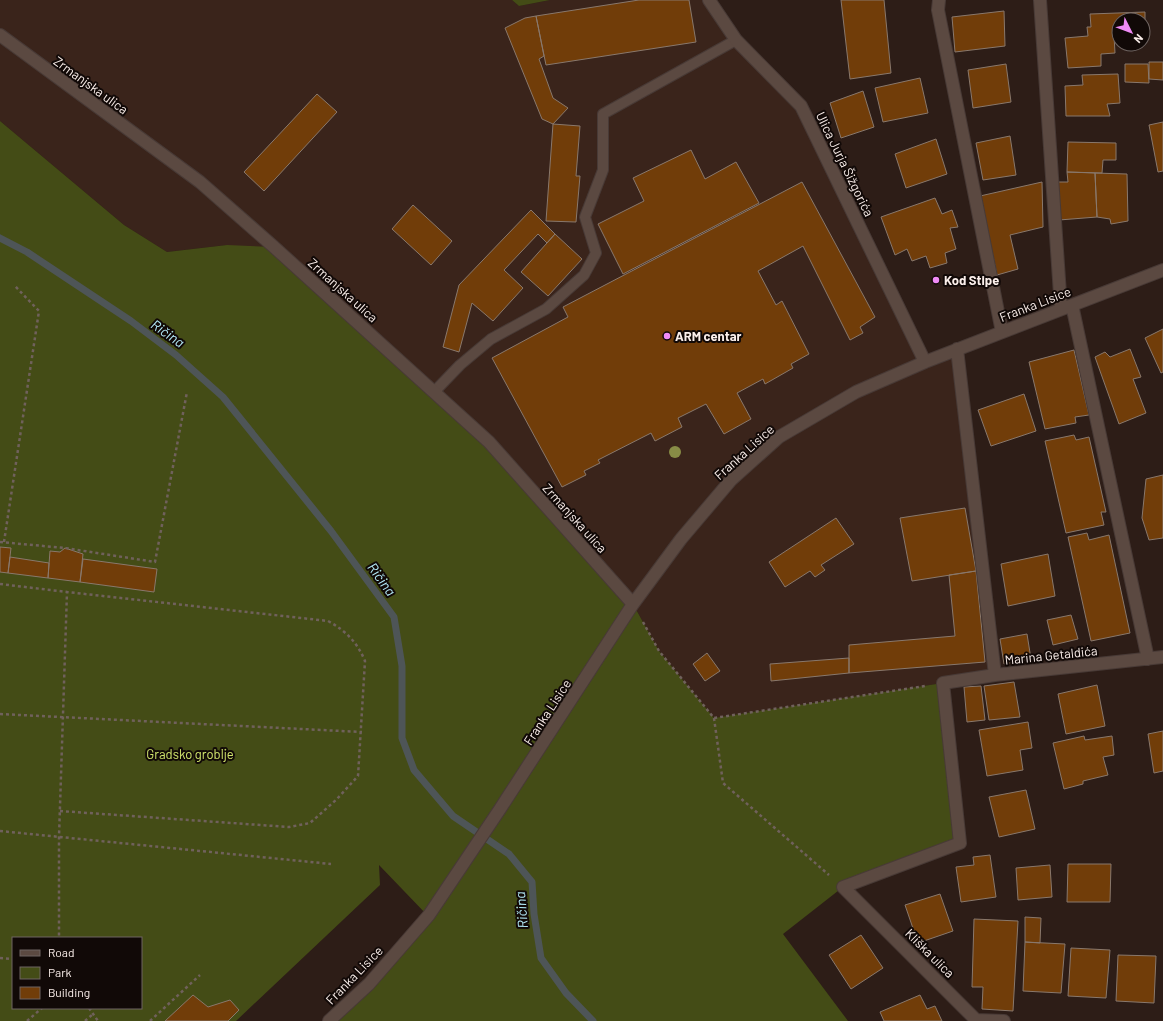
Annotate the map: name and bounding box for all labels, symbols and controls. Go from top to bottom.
north arrow [1111,12,1151,52]
text: N [1132,32,1146,46]
street label: Zrmanjska ulica [51,53,131,117]
street label: Ulica Jurja Šižgorića [813,109,877,219]
street label: Zrmanjska ulica [305,255,381,325]
place label: Kod Stipe [944,272,999,288]
marker: Kod Stipe [931,275,941,285]
street label: Franka Lisice [997,283,1073,325]
water label: Ričina [148,315,188,351]
place label: ARM centar [675,328,742,344]
marker: ARM centar [662,331,672,341]
street label: Franka Lisice [711,421,777,483]
street label: Zrmanjska ulica [540,480,610,556]
water label: Ričina [364,559,400,599]
street label: Marina Getaldića [1004,642,1098,668]
street label: Franka Lisice [520,676,574,748]
park label: Gradsko groblje [146,746,234,762]
water label: Ričina [511,891,531,929]
street label: Kliška ulica [902,925,958,981]
legend [12,937,142,1009]
street label: Franka Lisice [322,942,386,1008]
text: Road [48,945,75,959]
text: Park [48,965,72,979]
text: Building [48,985,90,999]

